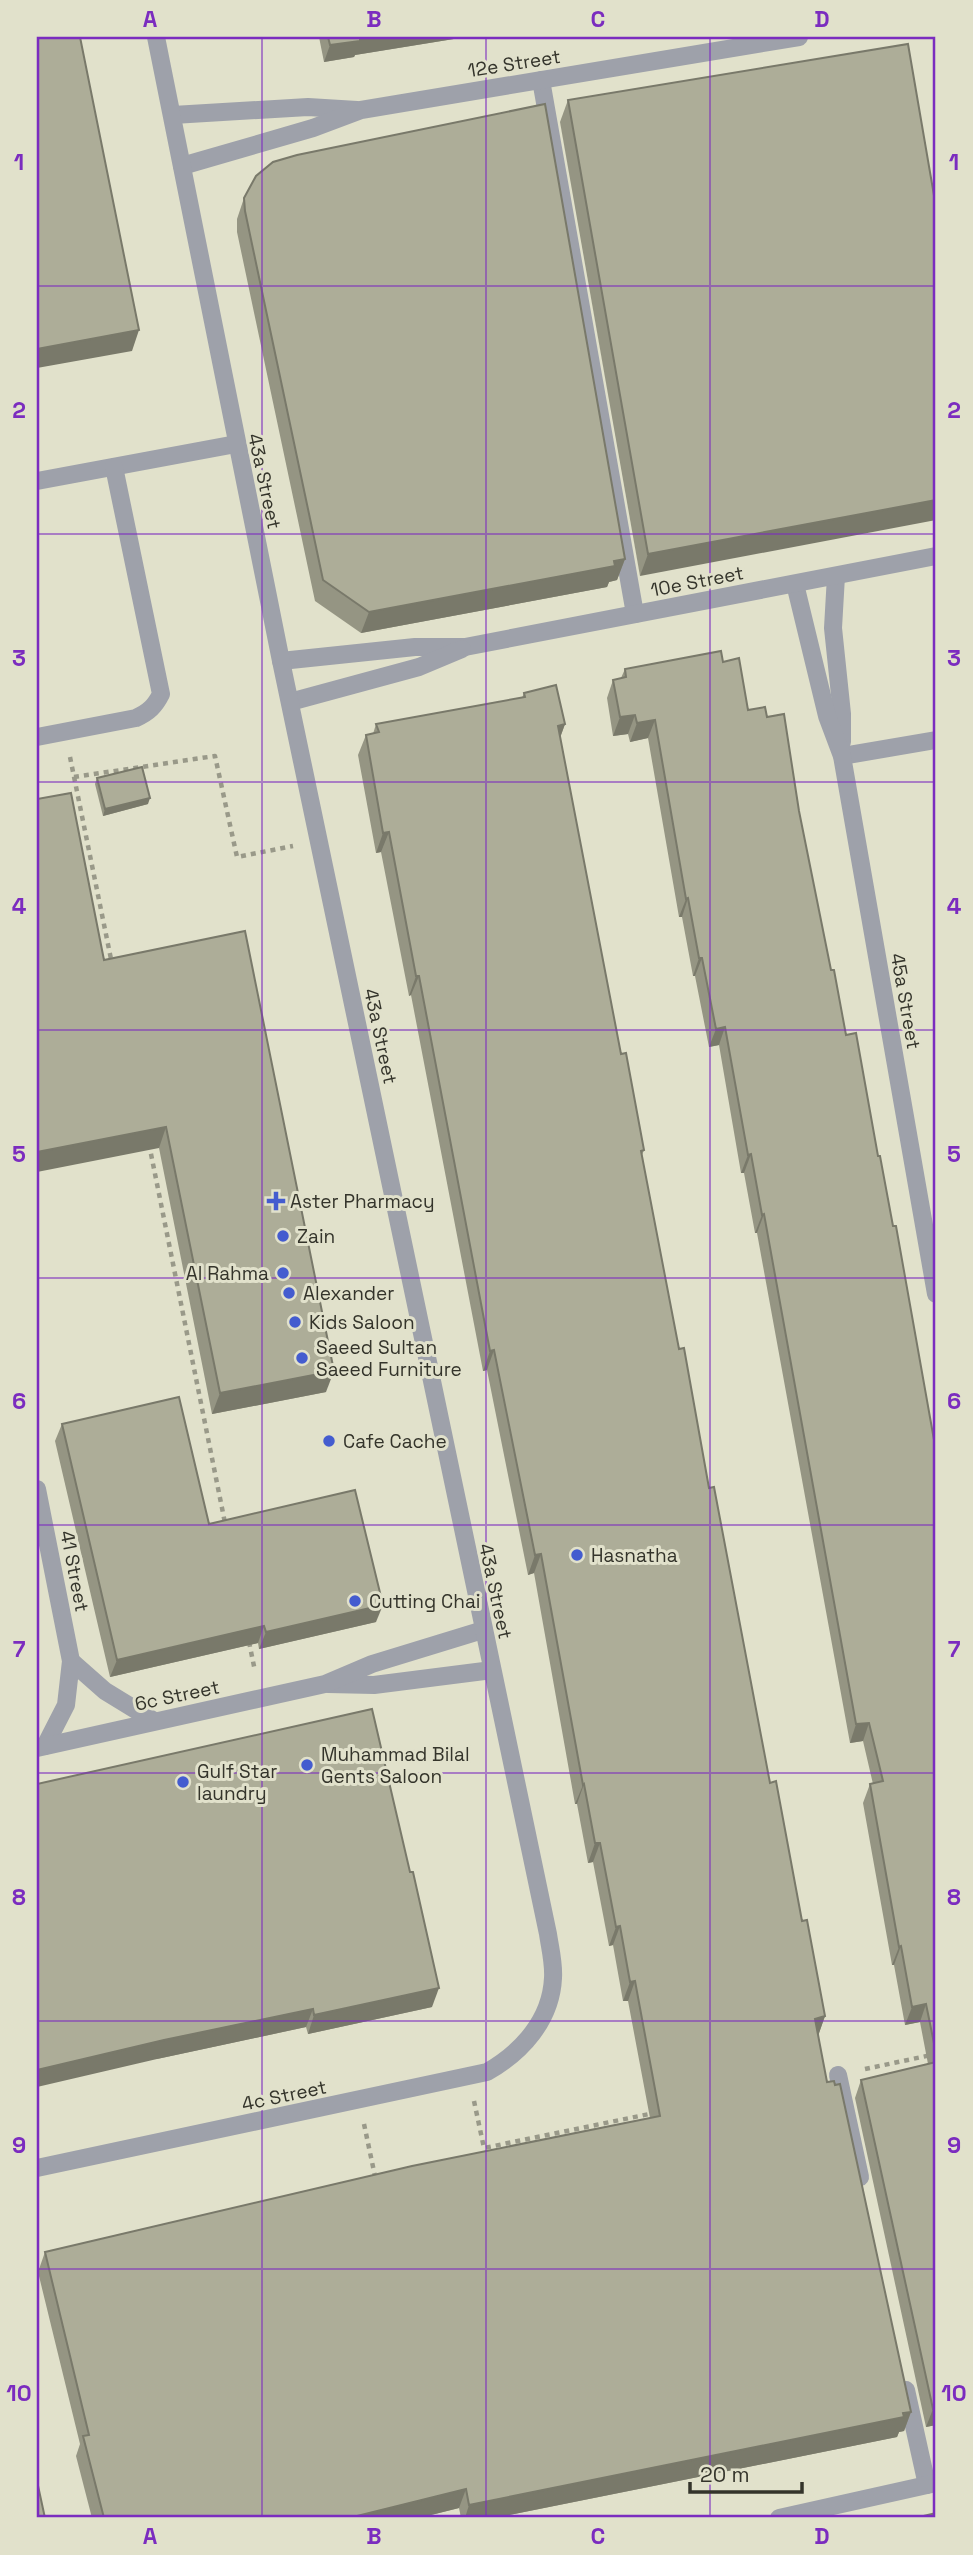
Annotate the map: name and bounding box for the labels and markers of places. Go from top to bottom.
place label: Aster Pharmacy [290,1189,435,1214]
marker: Aster Pharmacy [268,1193,284,1209]
place label: Zain [297,1224,335,1249]
marker: Zain [275,1228,291,1244]
place label: Al Rahma [186,1261,269,1286]
marker: Al Rahma [275,1265,291,1281]
place label: Alexander [303,1281,395,1306]
marker: Alexander [281,1285,297,1301]
place label: Kids Saloon [309,1310,415,1335]
marker: Kids Saloon [287,1314,303,1330]
place label: Saeed Sultan Saeed Furniture [316,1335,462,1382]
marker: Saeed Sultan Saeed Furniture [294,1350,310,1366]
place label: Cafe Cache [343,1429,447,1454]
marker: Cafe Cache [321,1433,337,1449]
place label: Hasnatha [591,1543,678,1568]
marker: Hasnatha [569,1547,585,1563]
place label: Cutting Chai [369,1589,481,1614]
marker: Cutting Chai [347,1593,363,1609]
place label: Muhammad Bilal Gents Saloon [321,1742,470,1789]
marker: Muhammad Bilal Gents Saloon [299,1757,315,1773]
place label: Gulf Star laundry [197,1759,278,1806]
marker: Gulf Star laundry [175,1774,191,1790]

